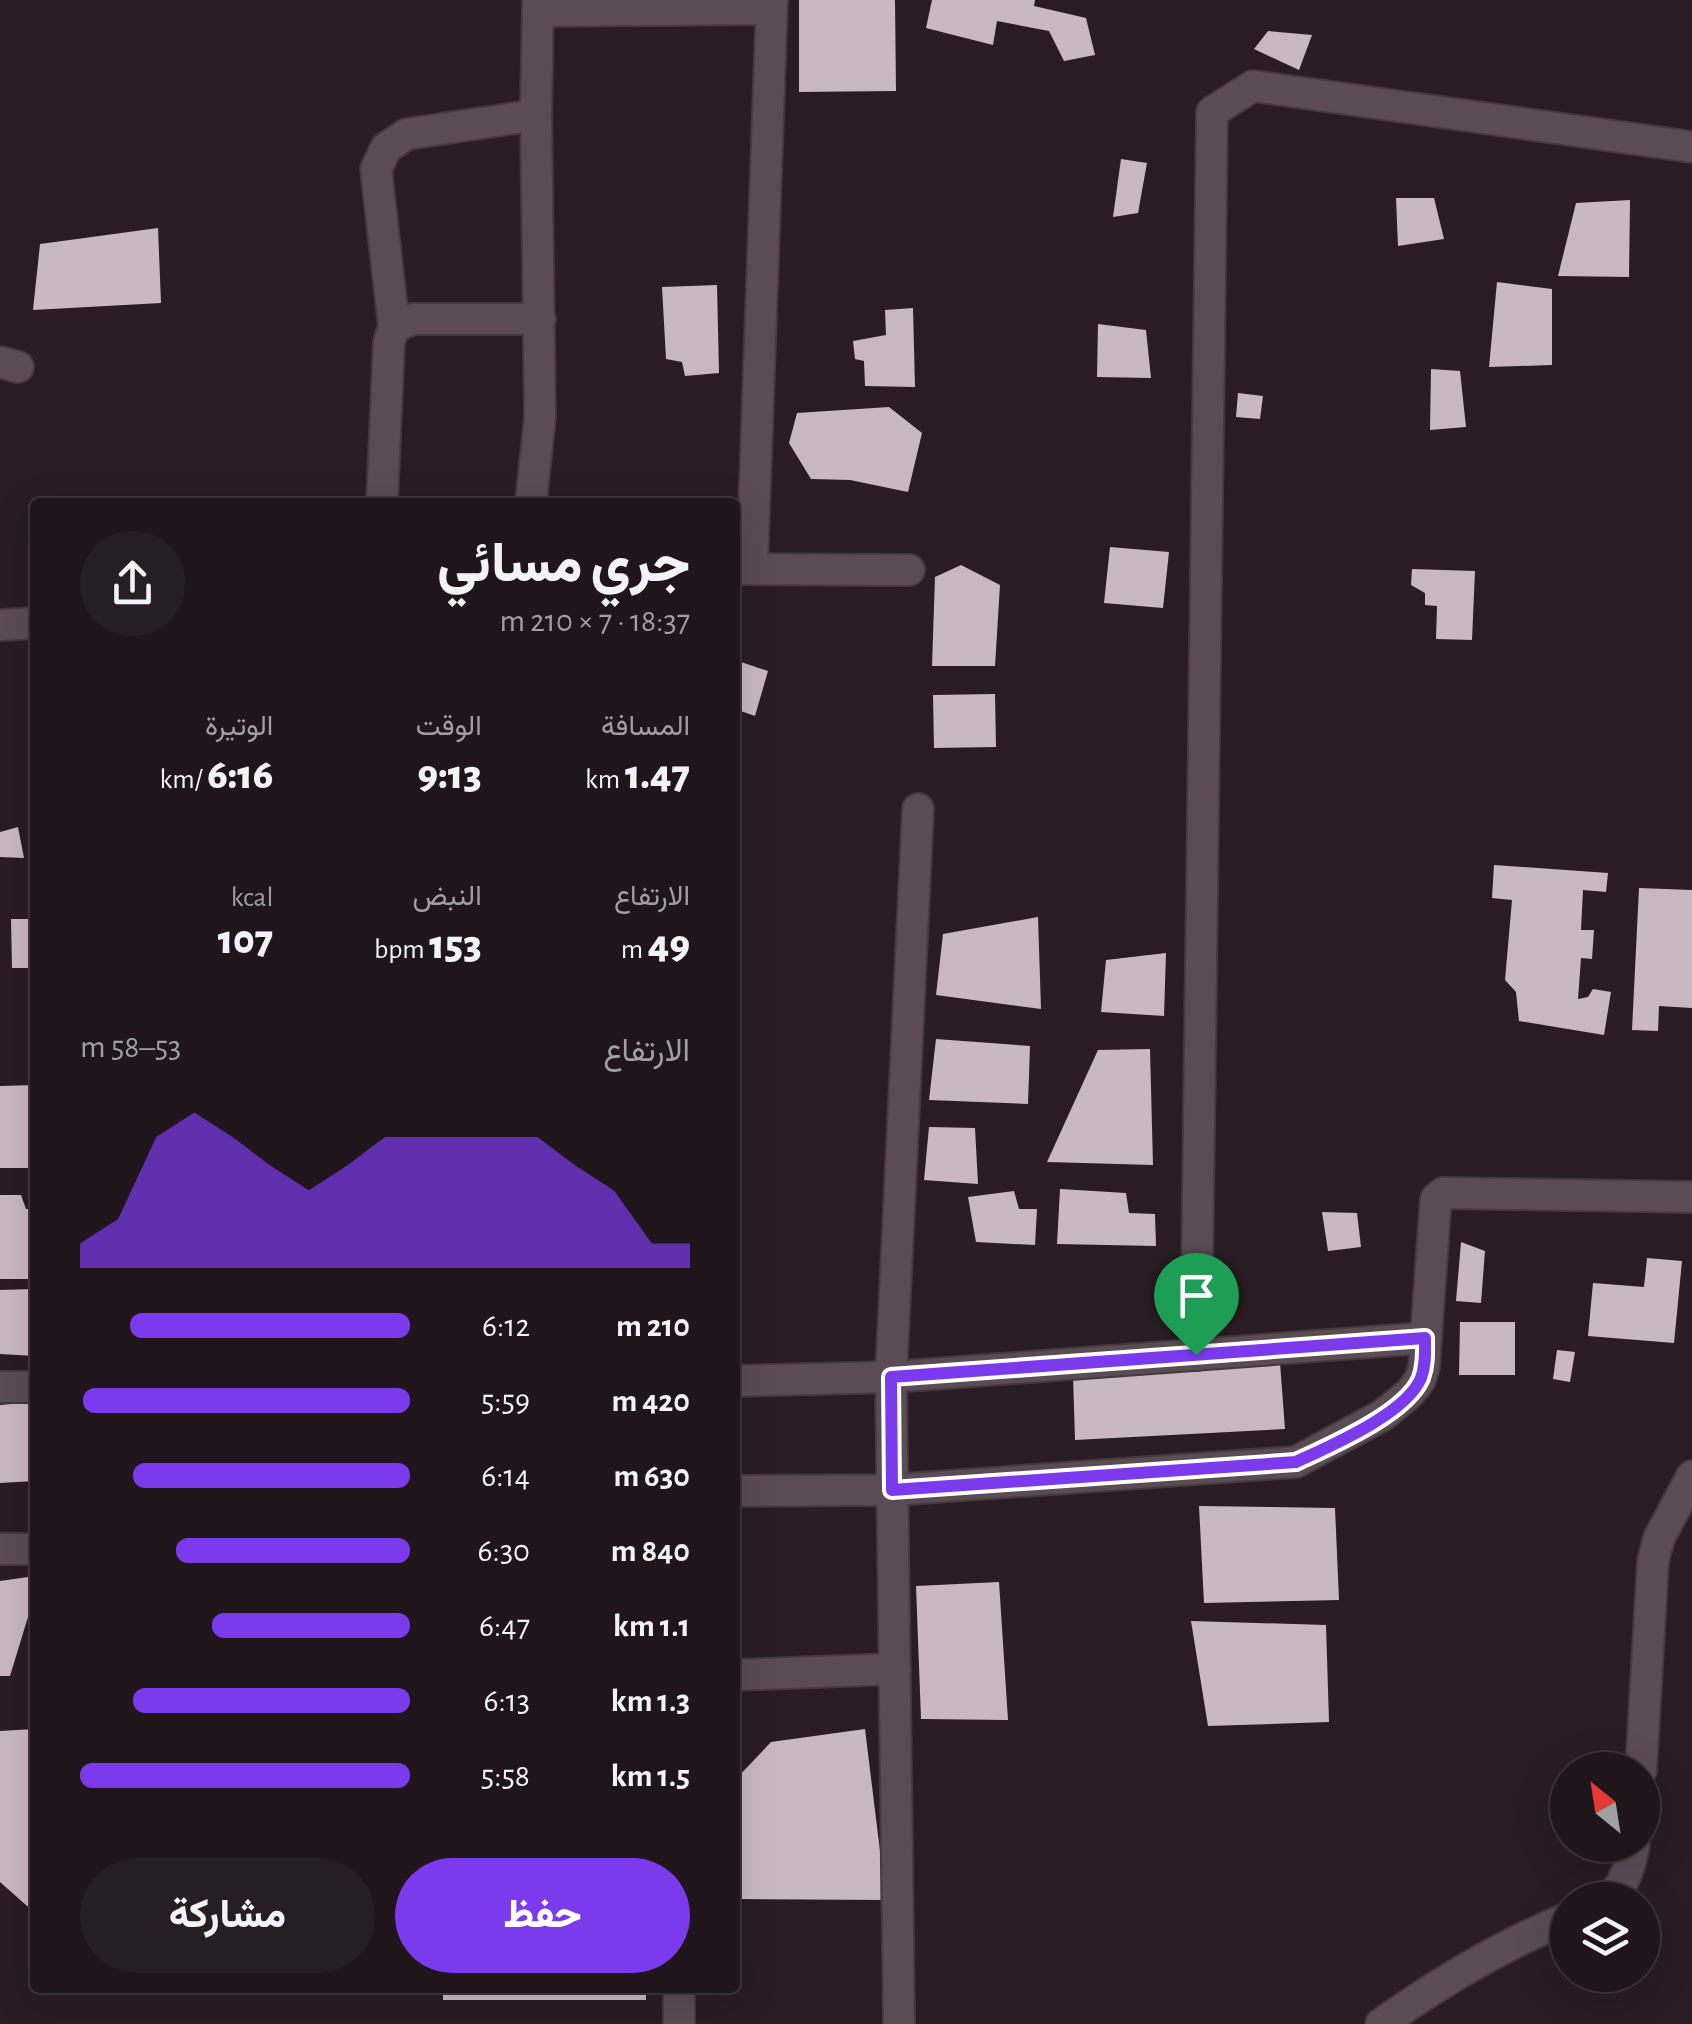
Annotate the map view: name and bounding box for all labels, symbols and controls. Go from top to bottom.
button: share [80,531,185,636]
text: جري مسائي [437,537,690,592]
text: 18:37 · 7 × 210 m [499,605,690,637]
text: الوتيرة [205,713,273,741]
text: الوقت [416,713,482,741]
text: المسافة [601,713,690,741]
text: 6:16 [207,754,273,796]
text: 9:13 [418,754,482,796]
text: 1.47 [625,754,690,796]
text: /km [159,766,207,794]
text: km [585,766,625,794]
text: النبض [412,883,482,911]
text: الارتفاع [614,883,690,911]
text: kcal [231,884,273,912]
text: 107 [218,919,273,961]
text: 153 [429,924,482,966]
text: 49 [648,924,690,966]
text: bpm [374,936,429,964]
text: m [621,936,648,964]
text: 53–58 m [80,1031,181,1063]
text: الارتفاع [603,1035,690,1067]
pin [1154,1253,1239,1356]
icon: arrive [1169,1268,1224,1323]
text: 6:12 [482,1310,530,1342]
text: 210 m [616,1310,690,1342]
text: 5:59 [481,1385,530,1417]
text: 420 m [611,1385,690,1417]
text: 6:14 [481,1460,530,1492]
text: 630 m [613,1460,690,1492]
text: 6:30 [478,1535,530,1567]
text: 840 m [611,1535,690,1567]
text: 6:47 [479,1610,530,1642]
text: 1.1 km [613,1610,690,1642]
text: 6:13 [483,1685,530,1717]
text: 1.3 km [611,1685,690,1717]
north arrow [1550,1752,1660,1862]
map controls [1550,1752,1660,1992]
text: 5:58 [481,1760,530,1792]
text: 1.5 km [611,1760,690,1792]
button: مشاركة [80,1858,375,1973]
button: حفظ [395,1858,690,1973]
button: layers [1550,1882,1660,1992]

